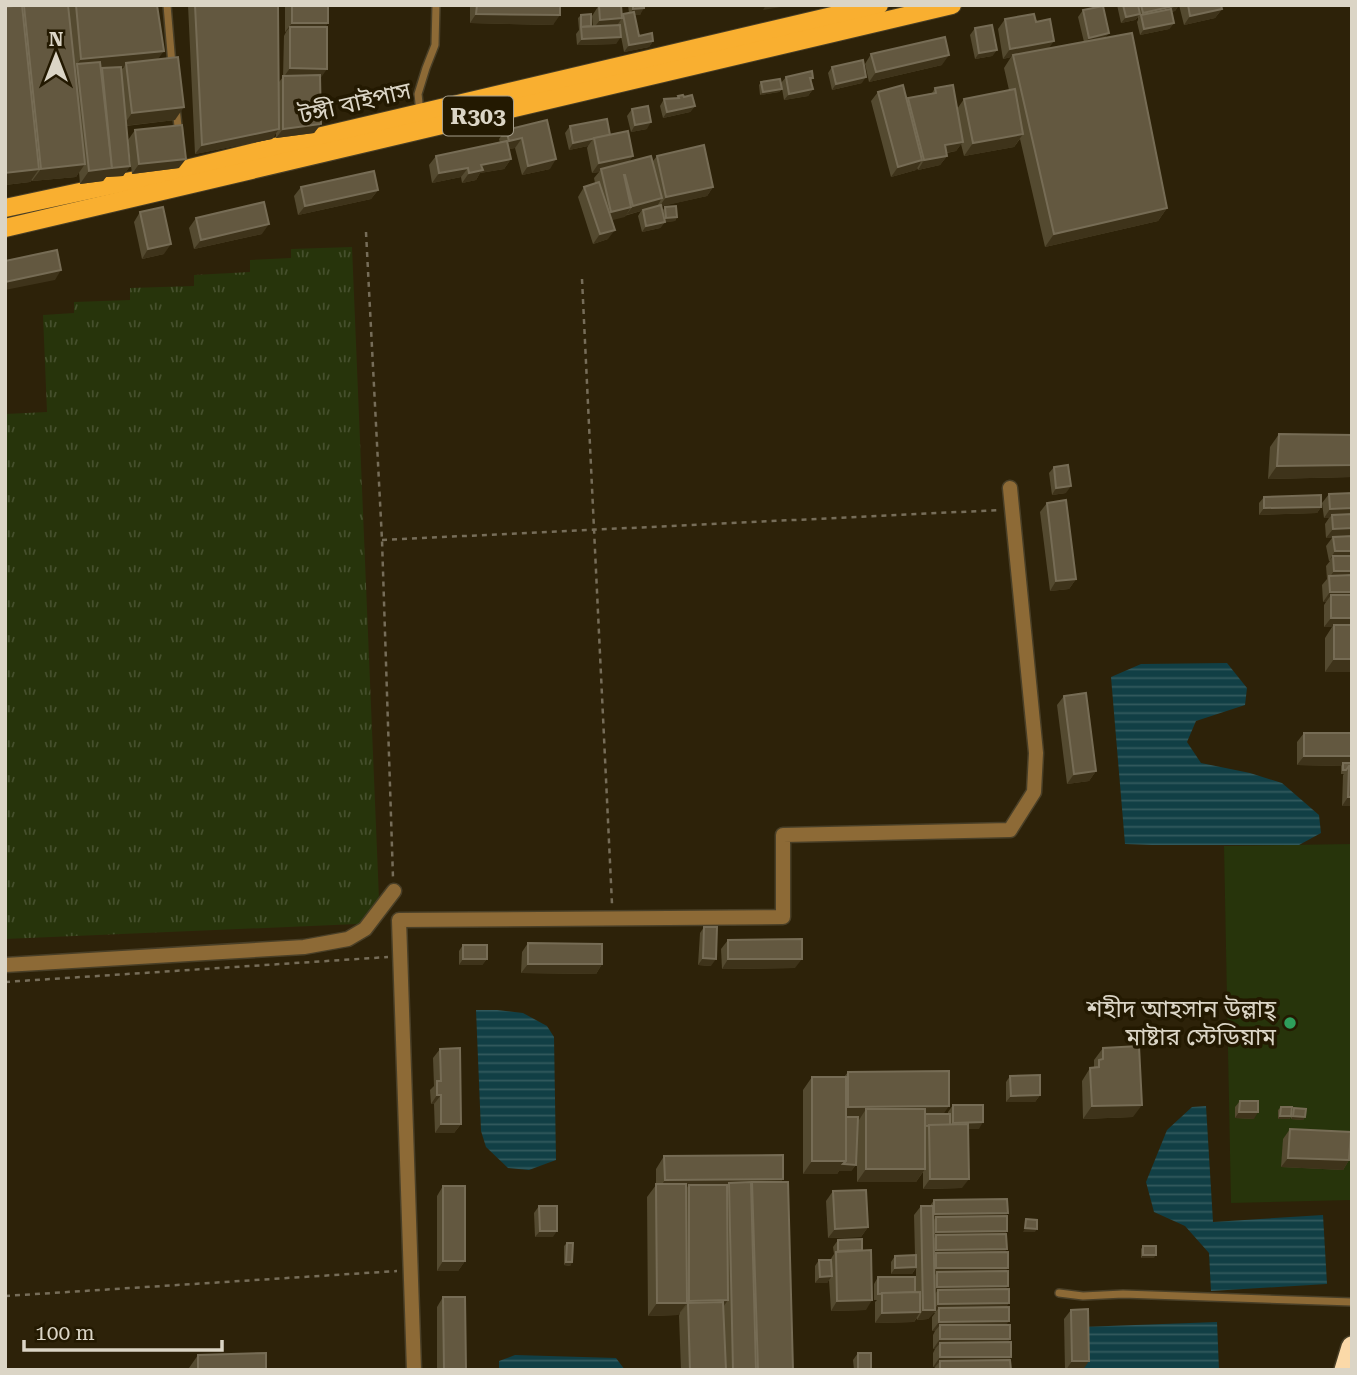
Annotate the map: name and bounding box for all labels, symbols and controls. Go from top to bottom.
north arrow [21,21,91,91]
text: N [49,28,64,51]
street label: টঙ্গী বাইপাস [295,76,415,130]
road number: R303 [443,97,513,136]
place label: শহীদ আহসান উল্লাহ্‌ মাষ্টার স্টেডিয়াম [1085,995,1277,1051]
marker: শহীদ আহসান উল্লাহ্‌ মাষ্টার স্টেডিয়াম [1282,1015,1298,1031]
scale bar [24,1308,222,1352]
text: 100 m [35,1321,95,1345]

